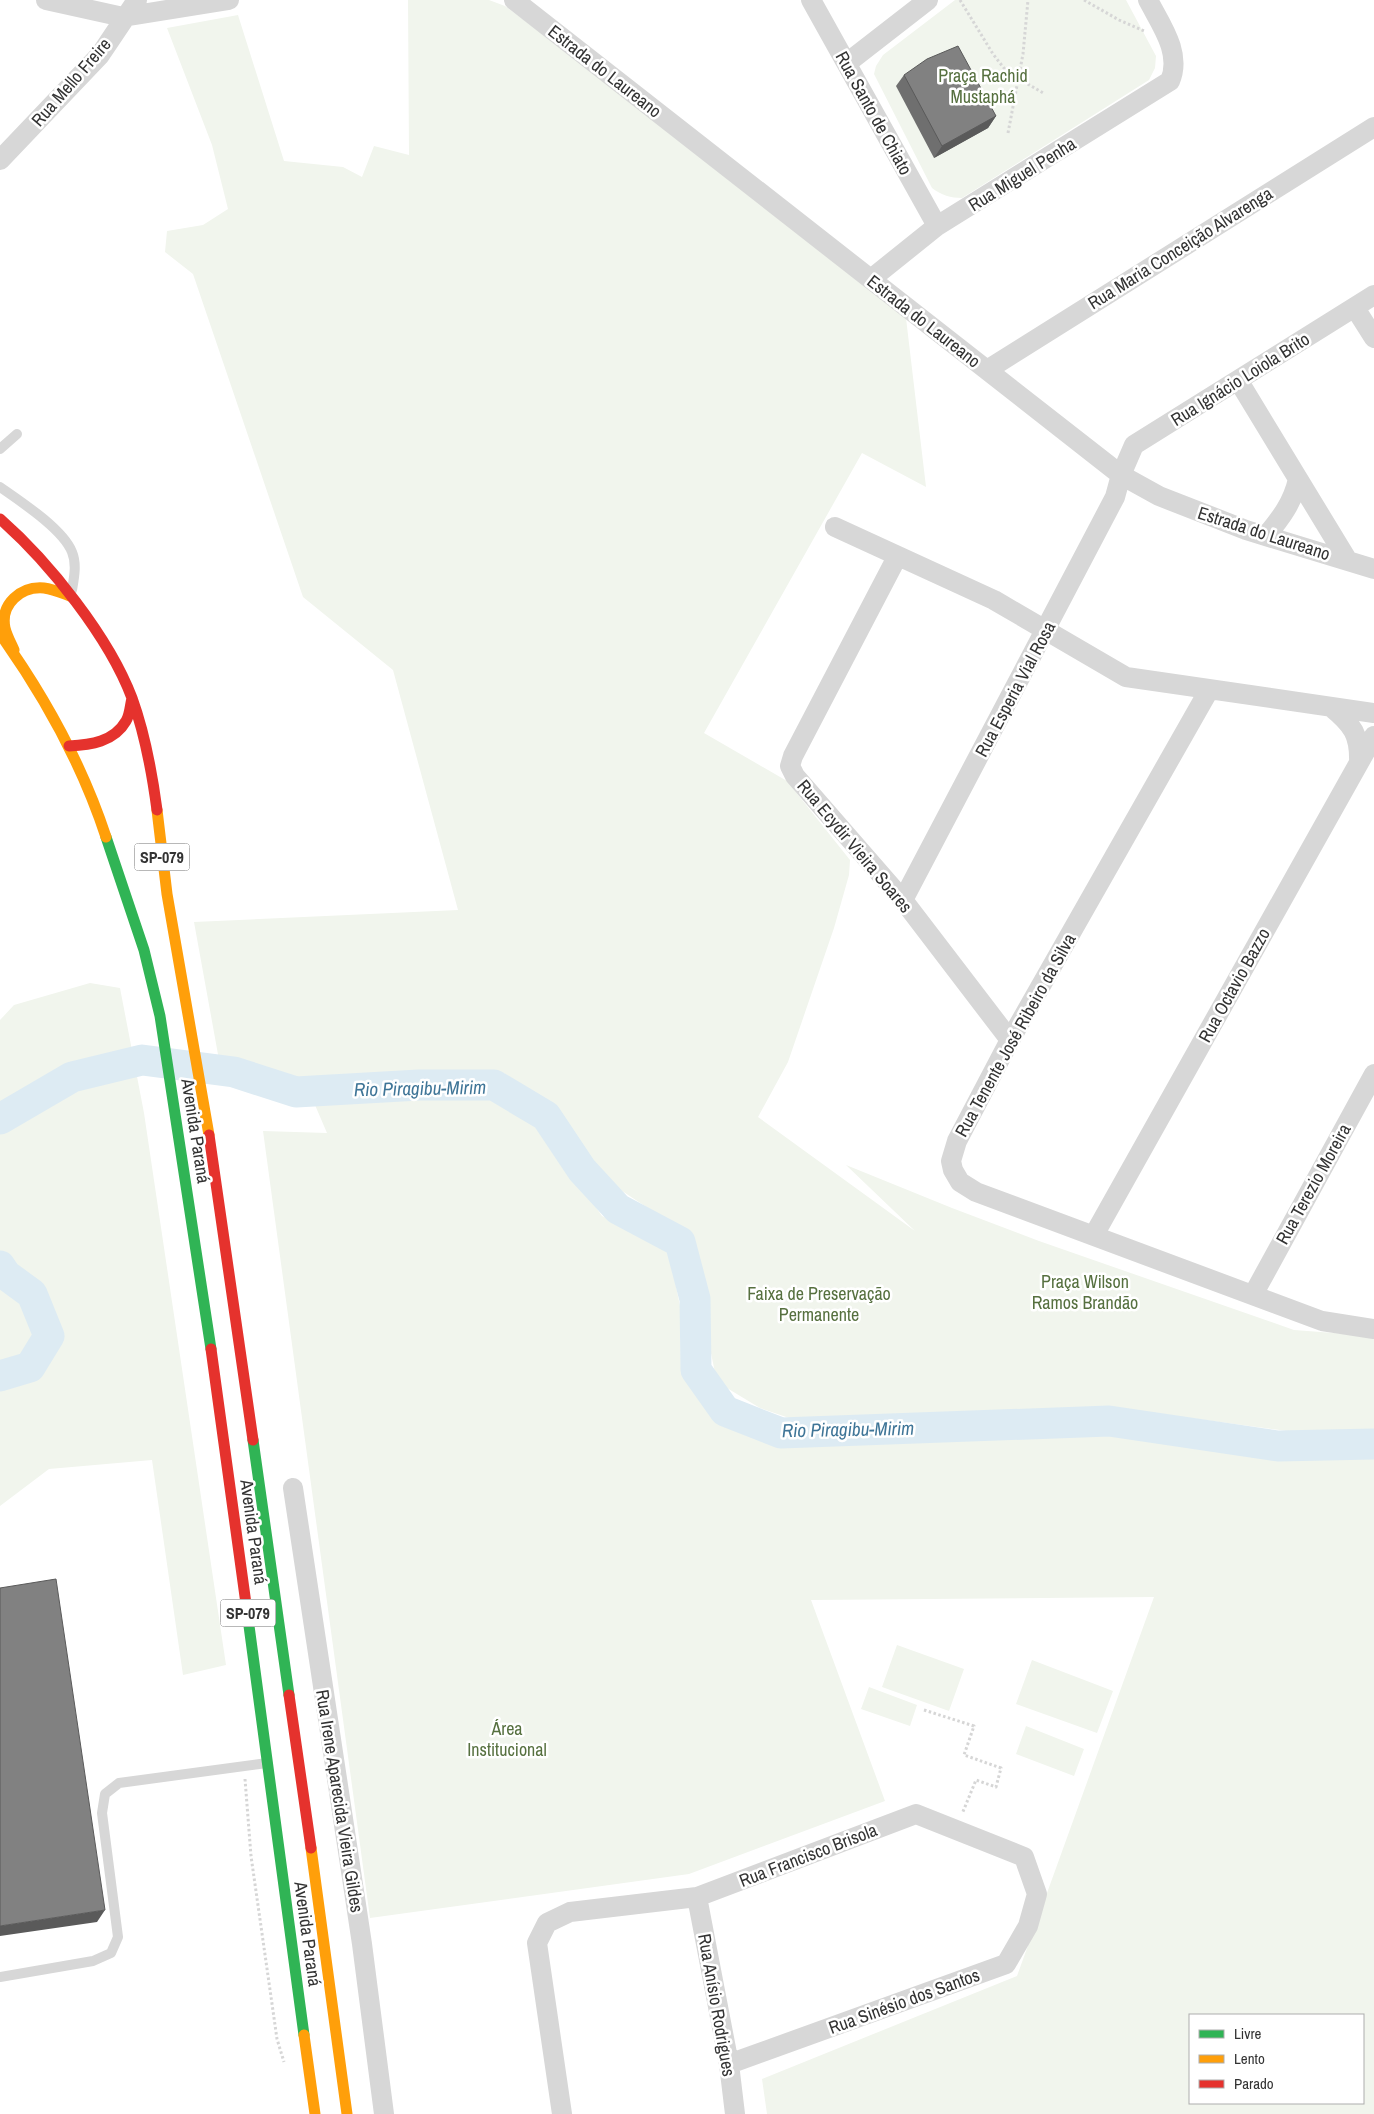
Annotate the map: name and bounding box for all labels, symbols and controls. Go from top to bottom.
street label: Estrada do Laureano [543,19,667,123]
street label: Rua Mello Freire [26,32,116,132]
street label: Rua Santo de Chiato [830,47,918,179]
park label: Praça Rachid Mustaphá [938,63,1028,109]
street label: Rua Miguel Penha [964,131,1080,217]
street label: Rua Maria Conceição Alvarenga [1083,181,1277,315]
street label: Estrada do Laureano [862,269,986,373]
street label: Rua Ignácio Loiola Brito [1166,326,1314,432]
street label: Estrada do Laureano [1195,500,1333,566]
street label: Rua Esperia Vial Rosa [969,617,1061,761]
street label: Rua Ecydir Vieira Soares [792,774,918,918]
road number: SP-079 [134,844,190,870]
street label: Rua Octavio Bazzo [1192,923,1276,1047]
street label: Rua Tenente José Ribeiro da Silva [949,929,1081,1141]
water label: Rio Piragibu-Mirim [354,1074,486,1102]
street label: Avenida Paraná [175,1076,217,1185]
street label: Rua Terezio Moreira [1270,1119,1356,1249]
park label: Praça Wilson Ramos Brandão [1032,1269,1138,1315]
park label: Faixa de Preservação Permanente [747,1281,891,1327]
water label: Rio Piragibu-Mirim [782,1415,914,1443]
street label: Avenida Paraná [234,1477,274,1586]
road number: SP-079 [220,1600,276,1626]
street label: Rua Irene Aparecida Vieira Gildes [310,1688,370,1914]
park label: Área Institucional [467,1716,547,1762]
street label: Rua Francisco Brisola [735,1817,881,1893]
street label: Avenida Paraná [288,1879,328,1988]
street label: Rua Anísio Rodrigues [692,1932,742,2078]
street label: Rua Sinésio dos Santos [825,1962,983,2040]
legend [1189,2014,1364,2104]
text: Livre [1234,2023,1262,2044]
text: Lento [1234,2048,1265,2069]
text: Parado [1234,2073,1274,2094]

